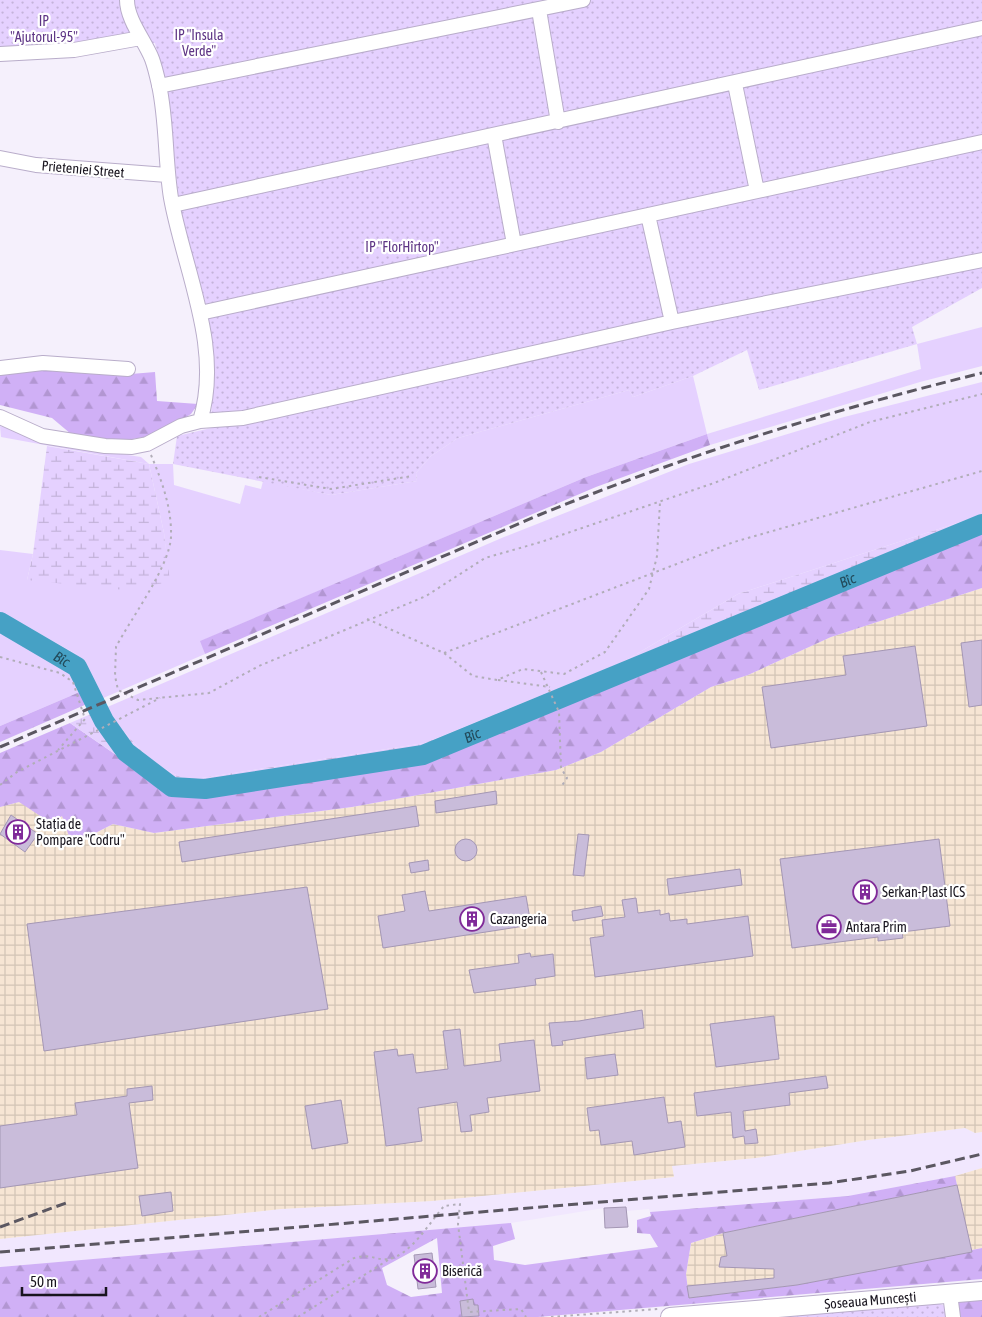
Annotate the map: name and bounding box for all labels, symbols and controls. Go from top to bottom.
park label: IP "Ajutorul-95" [10,13,78,45]
park label: IP "Insula Verde" [174,27,224,59]
street label: Prieteniei Street [41,157,125,181]
park label: IP "FlorHîrtop" [365,239,439,255]
water label: Bîc [836,569,858,591]
water label: Bîc [51,647,74,670]
water label: Bîc [461,724,483,746]
place label: Stația de Pompare "Codru" [36,816,125,848]
building icon: Stația de Pompare "Codru" [5,819,31,845]
building icon: Serkan-Plast ICS [852,879,878,905]
place label: Serkan-Plast ICS [882,884,965,900]
building icon: Cazangeria [459,906,485,932]
place label: Cazangeria [490,911,547,927]
office icon: Antara Prim [816,914,842,940]
place label: Antara Prim [846,919,907,935]
building icon: Biserică [412,1258,438,1284]
place label: Biserică [442,1263,482,1279]
scale bar [22,1264,106,1296]
text: 50 m [30,1273,57,1290]
street label: Șoseaua Muncești [824,1289,917,1312]

